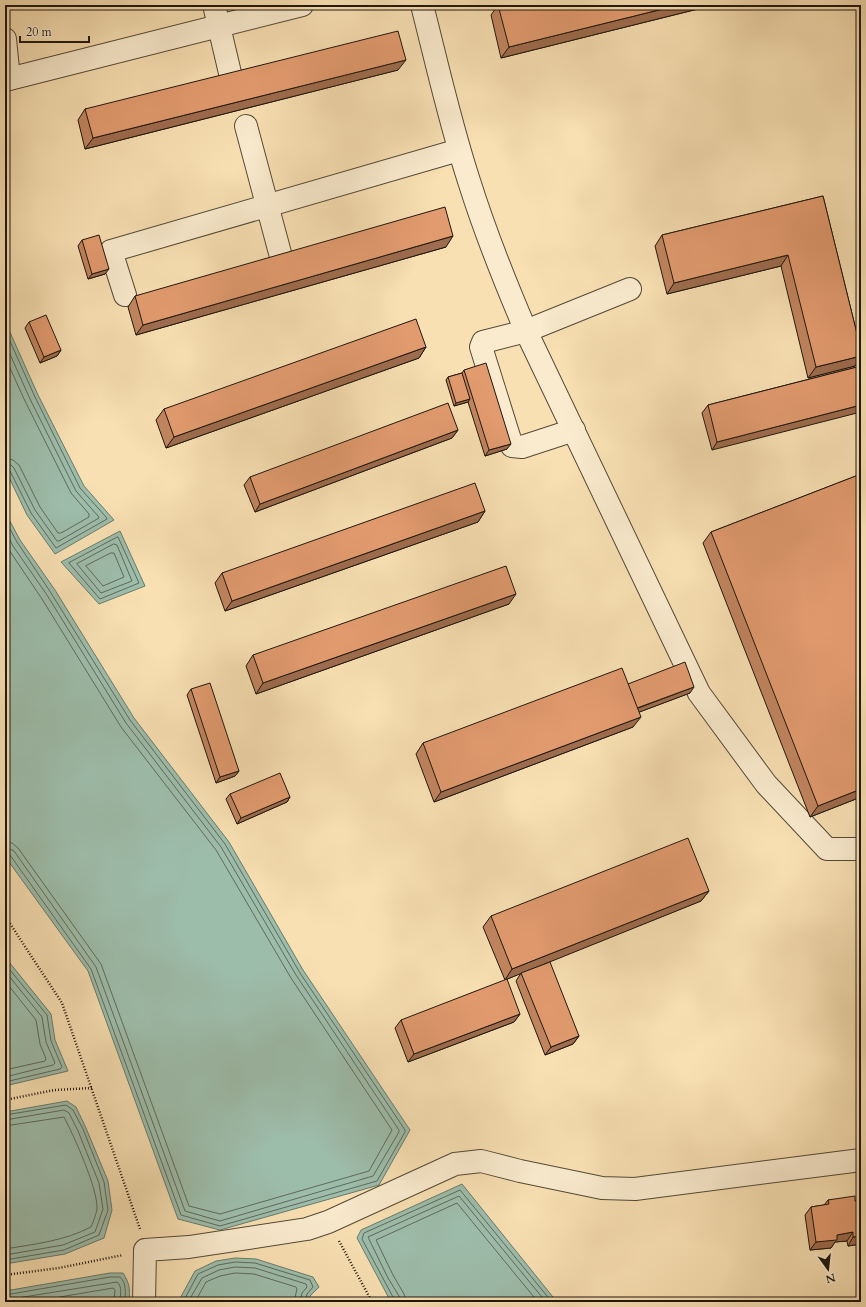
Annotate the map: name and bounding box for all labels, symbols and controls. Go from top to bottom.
scale bar [20,18,89,44]
text: 20 m [26,24,53,40]
north arrow [808,1249,848,1289]
text: N [823,1270,837,1287]

